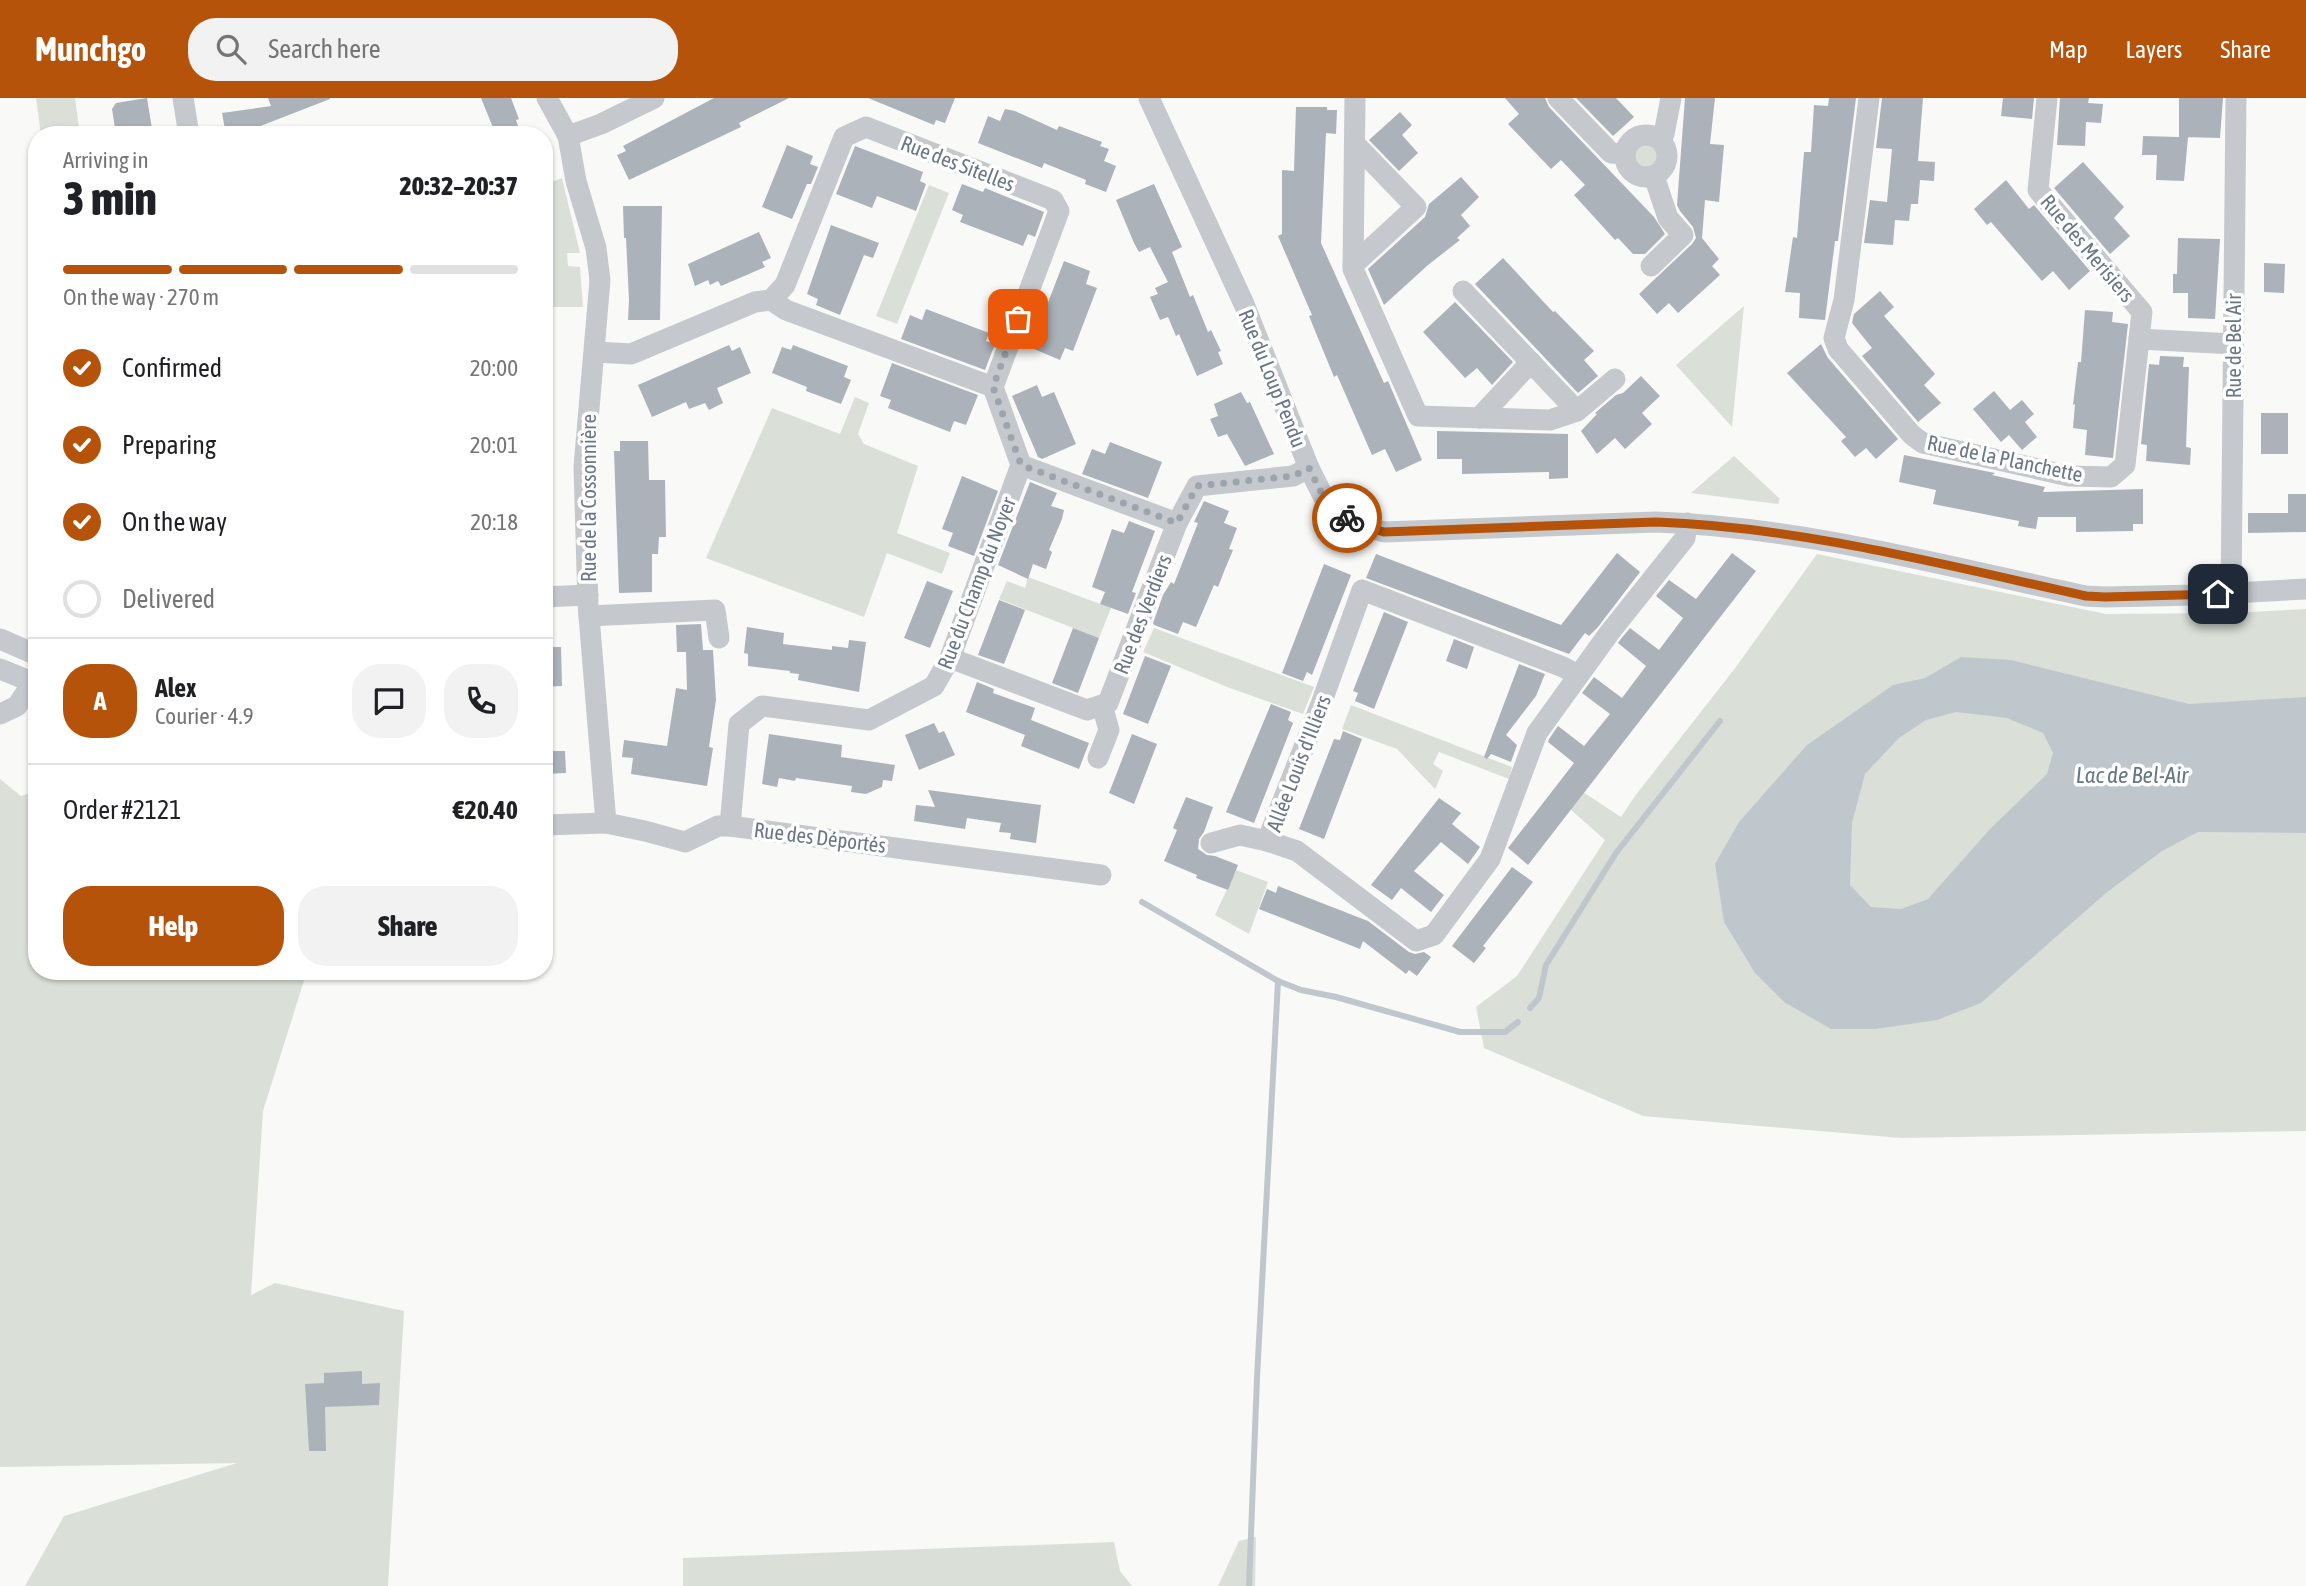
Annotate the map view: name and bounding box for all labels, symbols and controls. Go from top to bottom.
search box [188,18,678,81]
text: Munchgo [35,30,146,68]
icon: search [212,30,250,68]
text: Search here [268,34,380,64]
text: Map [2049,36,2088,63]
text: Layers [2126,36,2182,63]
text: Share [2220,36,2271,63]
street label: Rue des Sitelles [898,130,1018,196]
text: Arriving in [63,147,149,173]
text: 20:32–20:37 [400,171,518,201]
text: 3 min [63,172,157,225]
street label: Rue des Merisiers [2036,189,2140,307]
text: On the way · 270 m [63,284,219,310]
pin [988,289,1048,349]
street label: Rue de Bel Air [2221,293,2245,398]
icon: bag [999,300,1037,338]
street label: Rue du Loup Pendu [1234,305,1312,451]
icon: check [63,349,101,387]
text: Confirmed [122,353,222,383]
text: 20:00 [470,355,518,381]
street label: Rue de la Cossonnière [576,414,600,582]
icon: check [63,426,101,464]
text: Preparing [122,430,216,460]
street label: Rue de la Planchette [1925,430,2085,486]
text: 20:01 [470,432,518,458]
courier [1312,483,1382,553]
street label: Rue du Champ du Noyer [932,493,1020,673]
icon: bike [1328,499,1366,537]
icon: check [63,503,101,541]
text: On the way [122,507,227,537]
text: 20:18 [470,509,518,535]
street label: Rue des Verdiers [1108,551,1176,677]
pin [2188,564,2248,624]
icon: home [2199,575,2237,613]
text: Delivered [122,584,215,614]
button: chat [352,664,426,738]
button: phone [444,664,518,738]
text: Alex [155,673,196,703]
text: A [94,686,106,716]
street label: Allée Louis d'Illiers [1261,691,1335,835]
text: Courier · 4.9 [155,703,254,729]
water label: Lac de Bel-Air [2076,762,2189,788]
text: Order #2121 [63,795,182,825]
text: €20.40 [453,795,518,825]
street label: Rue des Déportés [753,817,887,857]
button: Help [63,886,284,966]
button: Share [298,886,518,966]

